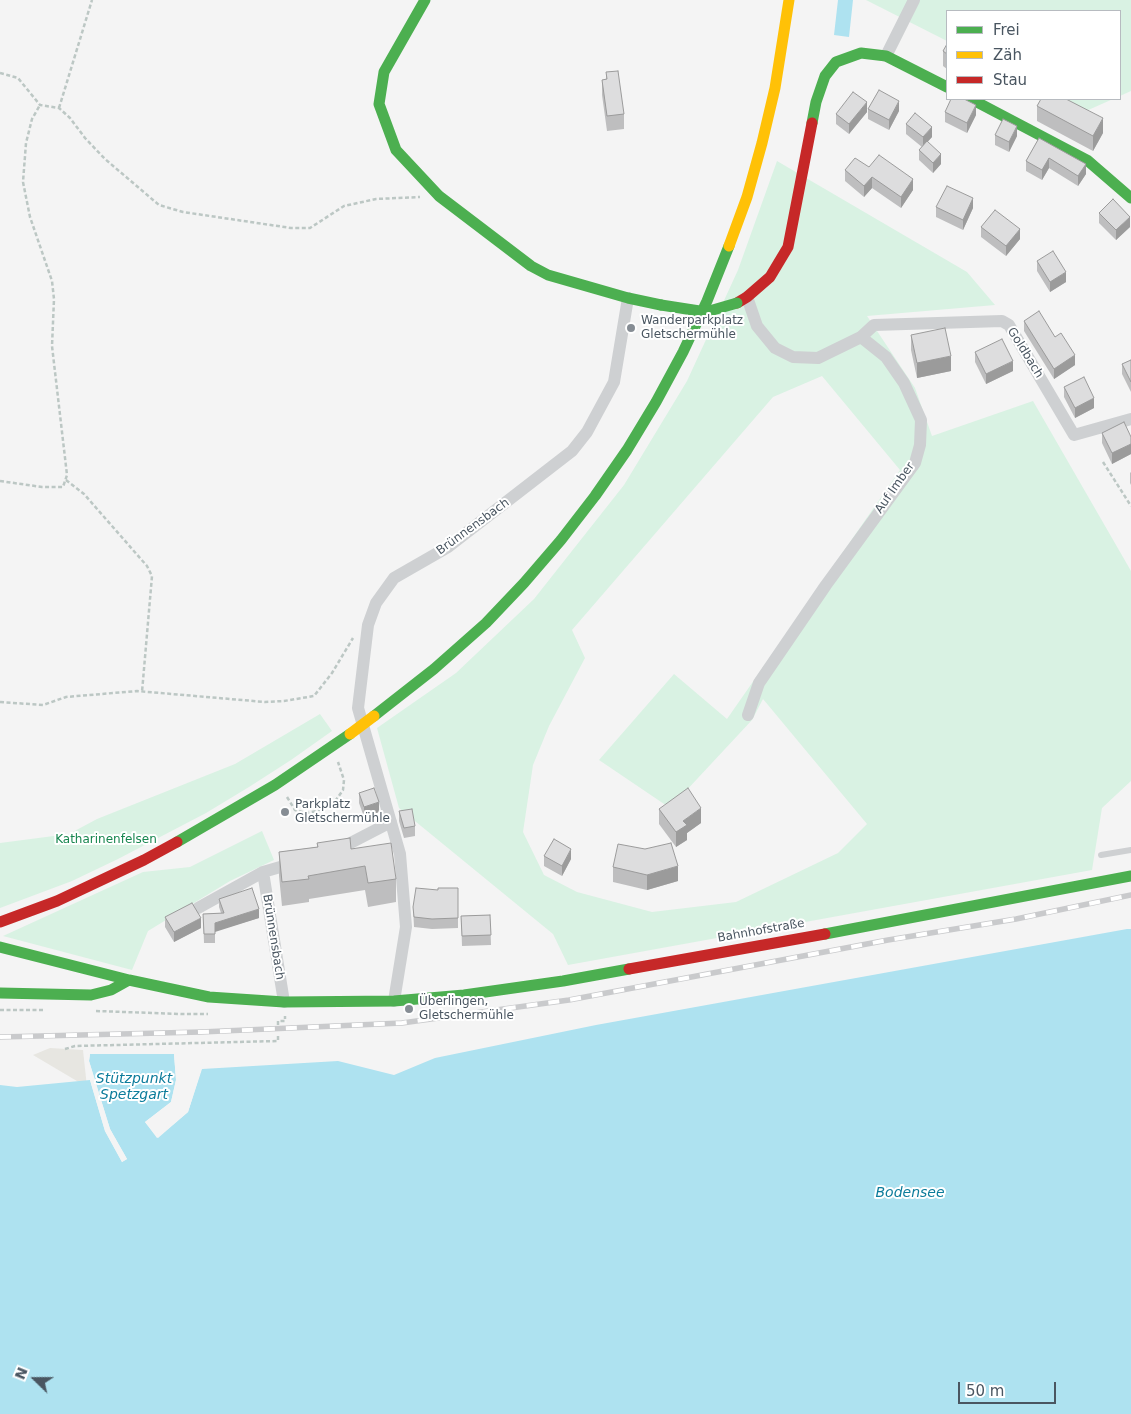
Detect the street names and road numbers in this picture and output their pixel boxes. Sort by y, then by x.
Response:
street label: Goldbach [1004,325,1046,381]
street label: Auf Imber [872,460,918,516]
street label: Brünnensbach [434,496,512,558]
street label: Brünnensbach [259,893,287,981]
street label: Bahnhofstraße [716,916,806,946]

